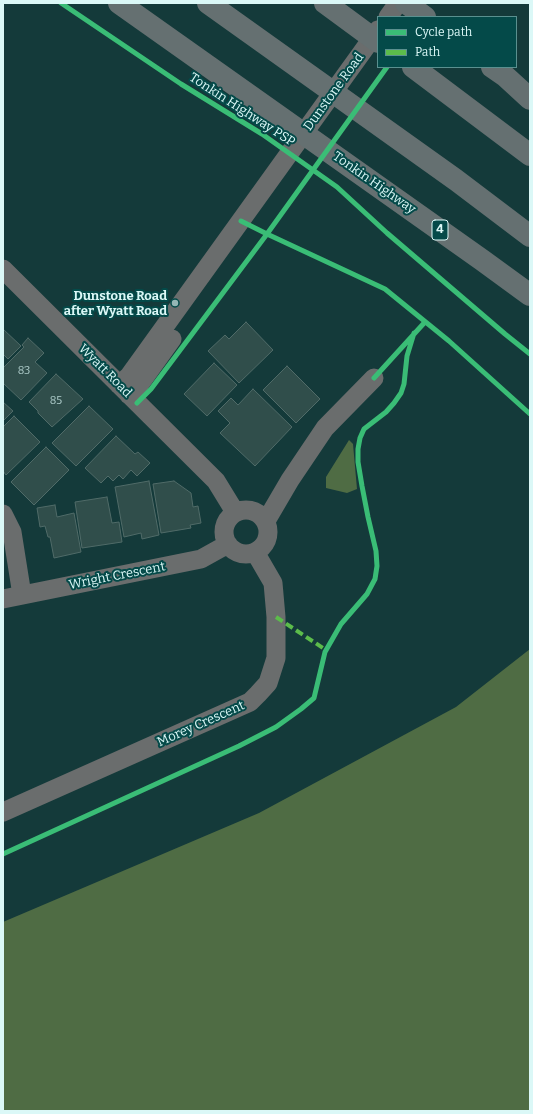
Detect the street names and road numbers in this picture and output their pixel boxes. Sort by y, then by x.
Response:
street label: Dunstone Road [301,50,367,134]
street label: Tonkin Highway PSP [186,70,298,150]
street label: Tonkin Highway [330,149,418,217]
road number: 4 [432,220,448,240]
street label: Wyatt Road [75,341,135,401]
street label: Wright Crescent [67,559,167,593]
street label: Morey Crescent [155,698,247,750]

